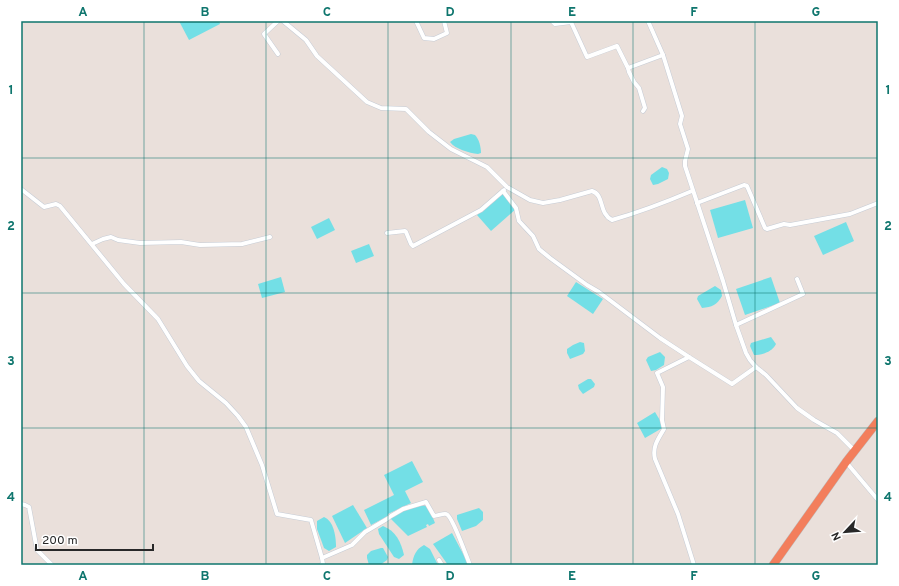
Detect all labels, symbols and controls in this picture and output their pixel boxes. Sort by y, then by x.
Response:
text: A [78,5,88,21]
text: B [201,5,210,21]
text: C [323,5,331,21]
text: D [445,5,455,21]
text: E [568,5,576,21]
text: F [690,5,698,21]
text: G [812,5,821,21]
text: 1 [8,83,14,99]
text: 1 [885,83,891,99]
text: 2 [7,219,15,235]
text: 2 [884,219,892,235]
text: 3 [7,354,15,370]
text: 3 [884,354,892,370]
text: 4 [7,490,15,506]
text: 4 [884,490,892,506]
north arrow [825,512,865,552]
scale bar [36,526,153,552]
text: N [829,529,845,543]
text: 200 m [42,533,78,549]
text: A [78,569,88,585]
text: B [201,569,210,585]
text: C [323,569,331,585]
text: D [445,569,455,585]
text: E [568,569,576,585]
text: F [690,569,698,585]
text: G [812,569,821,585]

